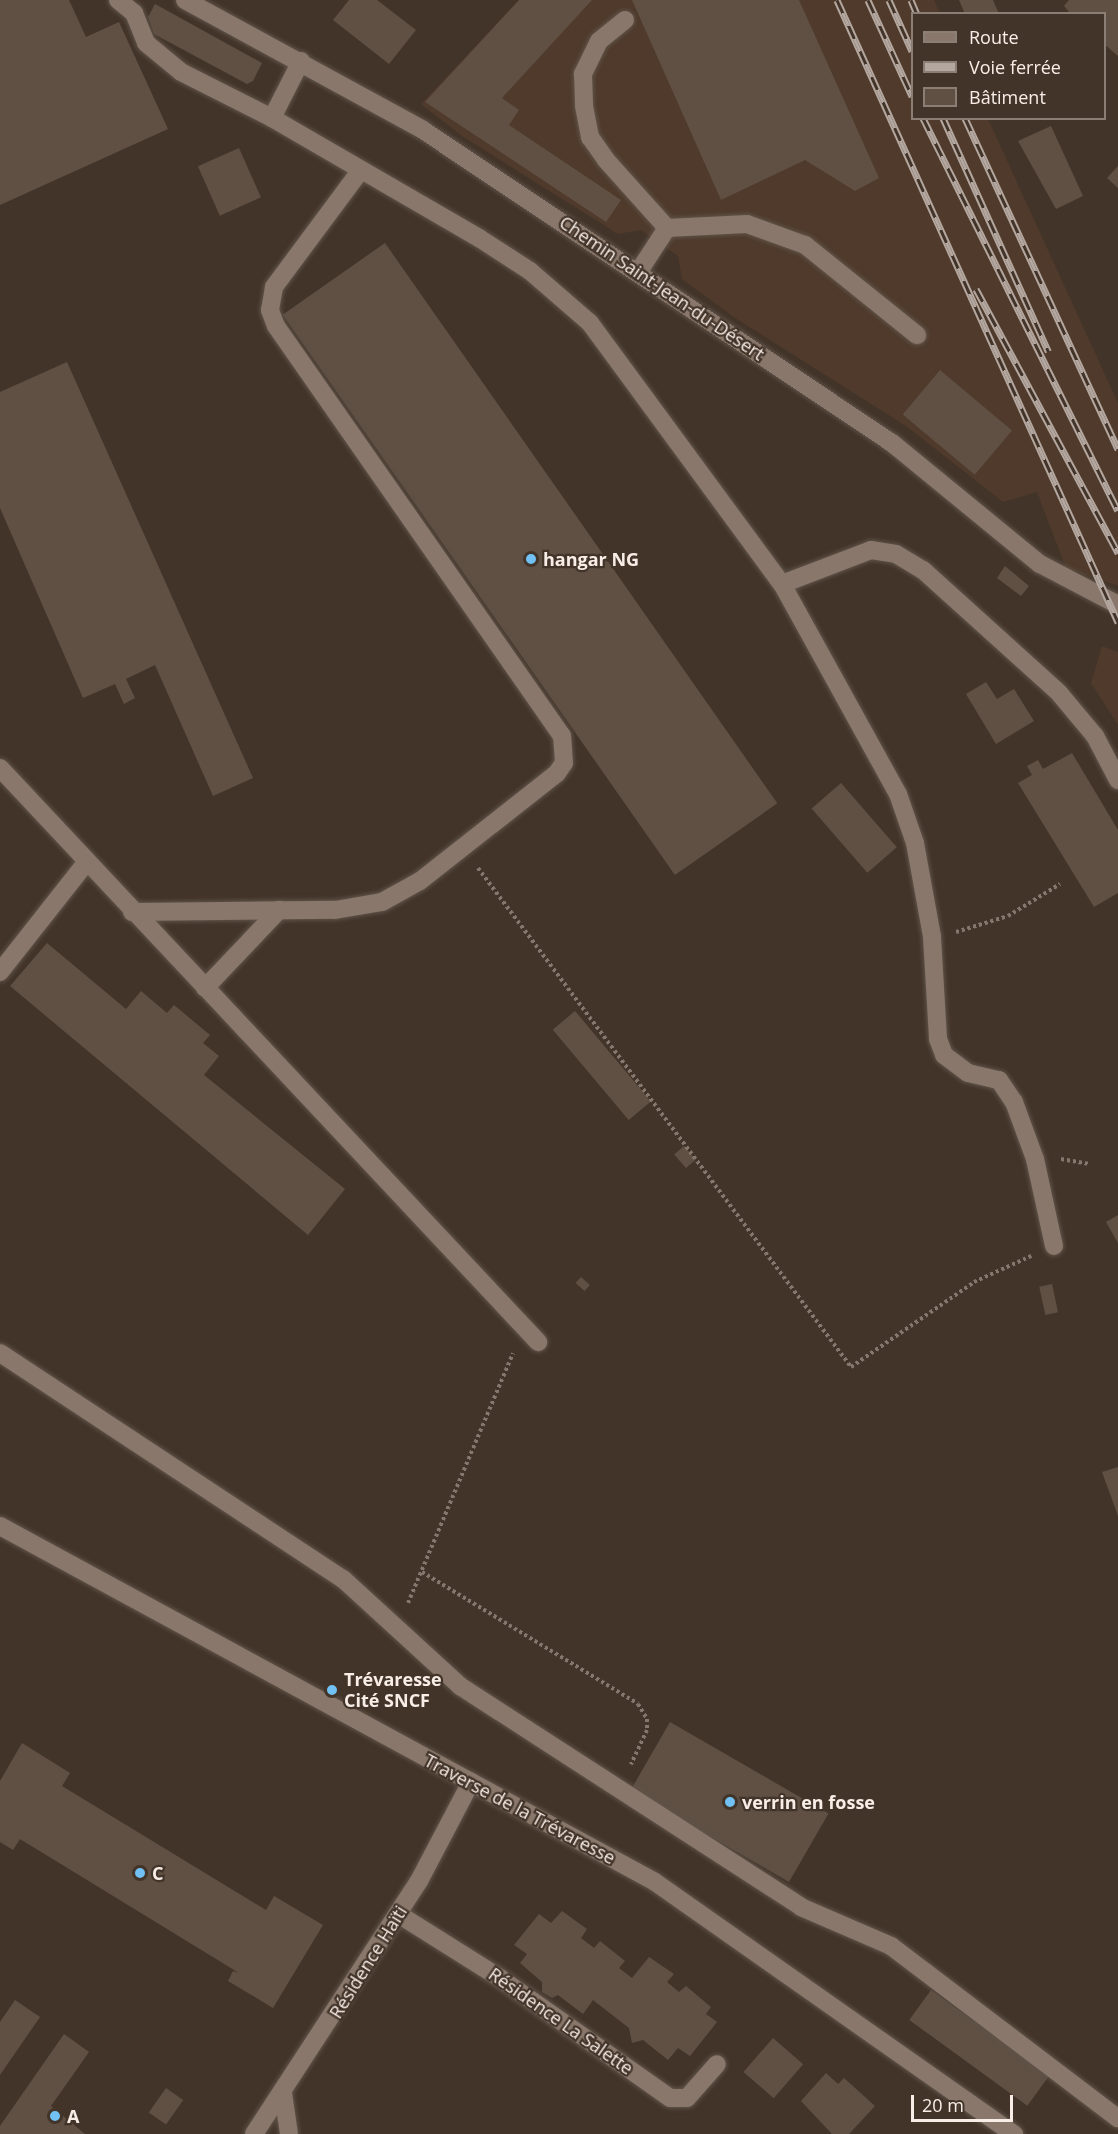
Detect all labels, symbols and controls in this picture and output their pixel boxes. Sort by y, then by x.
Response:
legend [911,12,1106,120]
text: Route [969,25,1019,49]
text: Voie ferrée [969,55,1061,79]
text: Bâtiment [969,85,1046,109]
street label: Chemin Saint-Jean-du-Désert [556,211,768,365]
place label: hangar NG [543,548,639,570]
marker: hangar NG [524,552,538,566]
place label: Trévaresse Cité SNCF [344,1669,442,1712]
marker: Trévaresse Cité SNCF [325,1683,339,1697]
street label: Traverse de la Trévaresse [421,1749,619,1869]
place label: verrin en fosse [742,1791,875,1813]
marker: verrin en fosse [723,1795,737,1809]
place label: C [152,1862,163,1884]
marker: C [133,1866,147,1880]
street label: Résidence Haïti [325,1902,411,2022]
street label: Résidence La Salette [485,1963,637,2079]
scale bar [914,2083,1016,2121]
text: 20 m [922,2093,964,2117]
place label: A [67,2105,79,2127]
marker: A [48,2109,62,2123]

